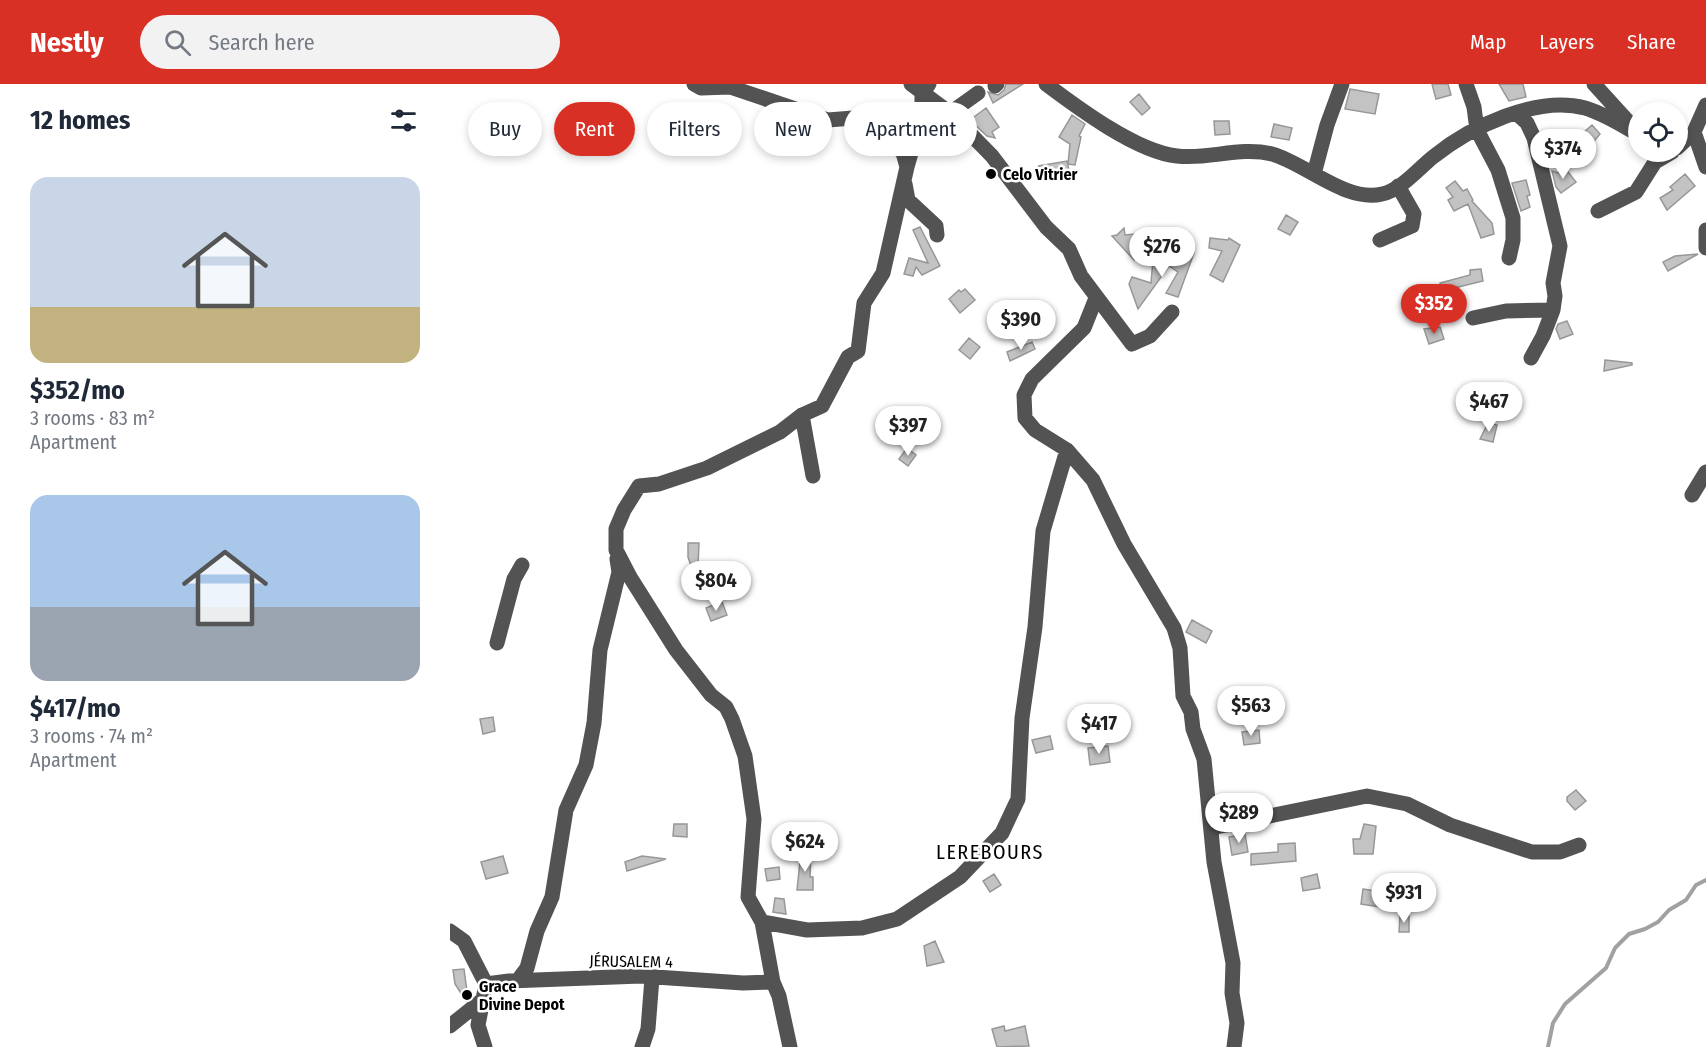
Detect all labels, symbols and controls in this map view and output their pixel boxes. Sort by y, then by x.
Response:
search box [140,15,560,69]
text: Nestly [30,26,104,59]
icon: search [161,26,194,59]
text: Search here [209,29,315,56]
text: Map [1470,29,1506,55]
text: Layers [1539,29,1594,55]
text: Share [1627,29,1676,55]
chip: Buy [468,102,542,156]
chip: Rent [554,102,635,156]
chip: Filters [647,102,742,156]
chip: New [754,102,832,156]
chip: Apartment [844,102,977,156]
map controls [1628,102,1688,162]
button: locate [1628,102,1688,162]
icon: filters [387,104,420,137]
text: 12 homes [30,105,130,136]
pin: $374 [1527,129,1599,180]
text: $374 [1544,136,1582,160]
place label: Celo Vitrier [1003,165,1078,184]
marker: Celo Vitrier [984,167,998,181]
icon: home [171,216,279,324]
pin: $276 [1126,227,1198,278]
text: $276 [1143,234,1181,258]
pin: $352 [1398,284,1470,335]
text: $352 [1415,291,1453,315]
pin: $390 [985,300,1057,351]
text: $390 [1001,307,1041,331]
text: $352/mo [30,375,125,406]
pin: $467 [1453,382,1525,433]
text: $467 [1470,389,1508,413]
text: 3 rooms · 83 m² [30,406,155,430]
pin: $397 [872,406,944,457]
text: $397 [889,413,927,437]
text: Apartment [30,430,117,454]
icon: home [171,534,279,642]
pin: $804 [680,561,752,612]
text: $804 [695,568,737,592]
pin: $563 [1215,686,1287,737]
text: $417/mo [30,693,121,724]
text: $563 [1231,693,1271,717]
pin: $417 [1063,704,1135,755]
text: $417 [1081,711,1117,735]
text: 3 rooms · 74 m² [30,724,153,748]
text: Apartment [30,748,117,772]
pin: $289 [1203,793,1275,844]
text: $289 [1219,800,1259,824]
pin: $624 [769,822,841,873]
text: $624 [785,829,825,853]
district label: LEREBOURS [936,840,1044,864]
pin: $931 [1368,873,1440,924]
text: $931 [1385,880,1423,904]
street label: JÉRUSALEM 4 [589,951,673,972]
place label: Grace Divine Depot [479,977,565,1014]
marker: Grace Divine Depot [460,988,474,1002]

